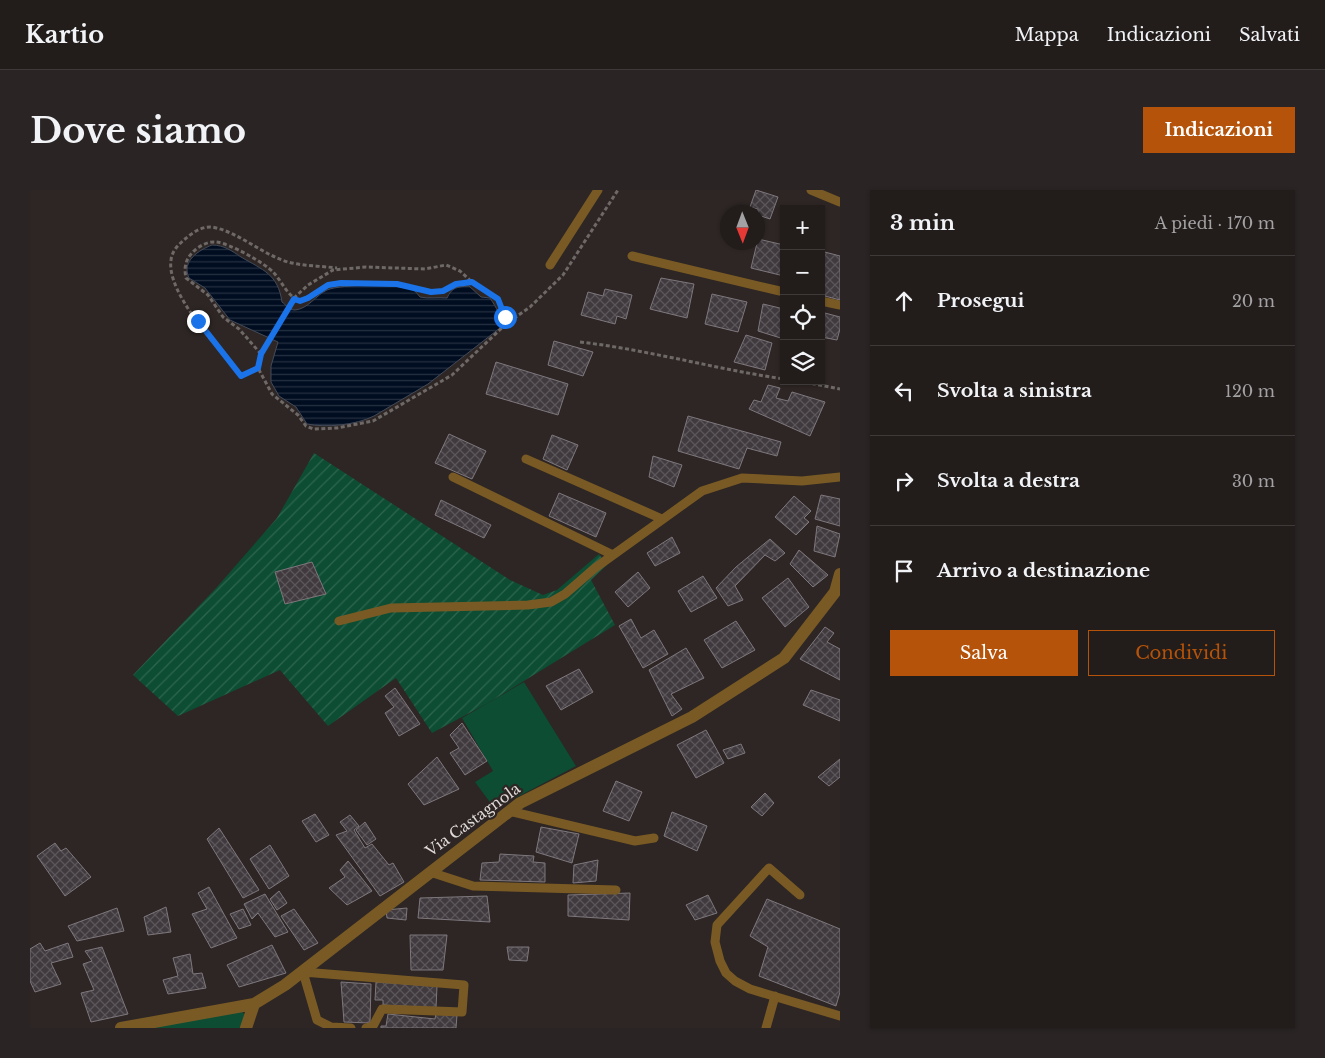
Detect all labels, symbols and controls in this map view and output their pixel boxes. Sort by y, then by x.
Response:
text: Kartio [25,20,104,49]
text: Mappa [1015,24,1079,46]
text: Indicazioni [1107,24,1211,46]
text: Salvati [1239,24,1300,46]
button: Indicazioni [1143,107,1295,153]
text: Dove siamo [30,109,246,152]
north arrow [720,205,765,250]
map controls [780,205,825,385]
button: + [780,205,825,250]
text: 3 min [890,210,955,236]
text: A piedi · 170 m [1155,213,1275,233]
button: − [780,250,825,295]
icon: ahead [890,287,918,315]
text: Prosegui [937,289,1024,312]
text: 20 m [1232,291,1275,311]
button: locate [780,295,825,340]
route start [494,306,517,329]
route end [187,310,210,333]
button: layers [780,340,825,385]
icon: left [890,377,918,405]
text: Svolta a sinistra [937,379,1092,402]
text: 120 m [1225,381,1275,401]
icon: right [890,467,918,495]
text: Svolta a destra [937,469,1080,492]
text: 30 m [1232,471,1275,491]
icon: arrive [890,557,918,585]
text: Arrivo a destinazione [937,559,1150,582]
button: Salva [890,630,1078,676]
button: Condividi [1088,630,1275,676]
street label: Via Castagnola [421,778,524,861]

